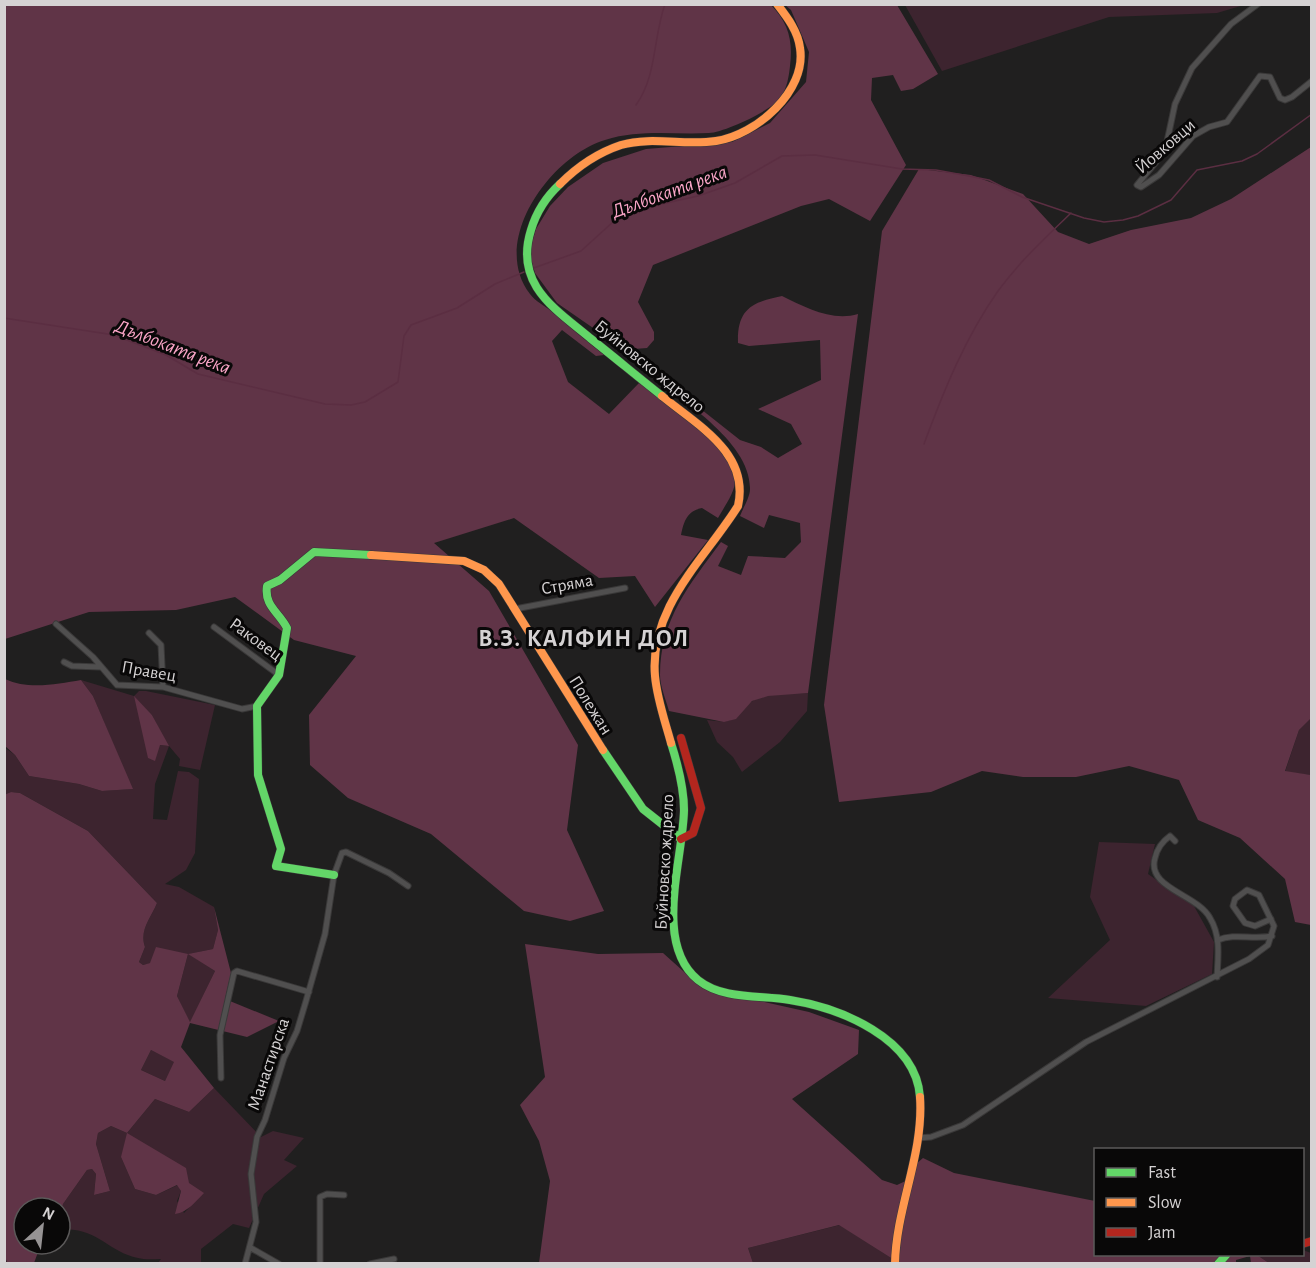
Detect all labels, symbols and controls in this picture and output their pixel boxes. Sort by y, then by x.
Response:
street label: Йовковци [1131,115,1199,177]
water label: Дълбоката река [608,162,730,222]
water label: Дълбоката река [111,315,233,378]
street label: Буйновско ждрело [591,317,708,417]
street label: Стряма [540,572,595,598]
street label: Раковец [226,615,285,665]
district label: В.З. КАЛФИН ДОЛ [478,627,690,651]
street label: Правец [120,658,178,686]
street label: Полежан [565,673,615,738]
street label: Буйновско ждрело [652,794,678,930]
street label: Манастирска [245,1016,293,1113]
legend [1094,1148,1304,1256]
text: Fast [1148,1164,1176,1182]
text: Slow [1148,1194,1181,1212]
north arrow [12,1196,72,1256]
text: N [40,1204,57,1223]
text: Jam [1148,1224,1176,1242]

